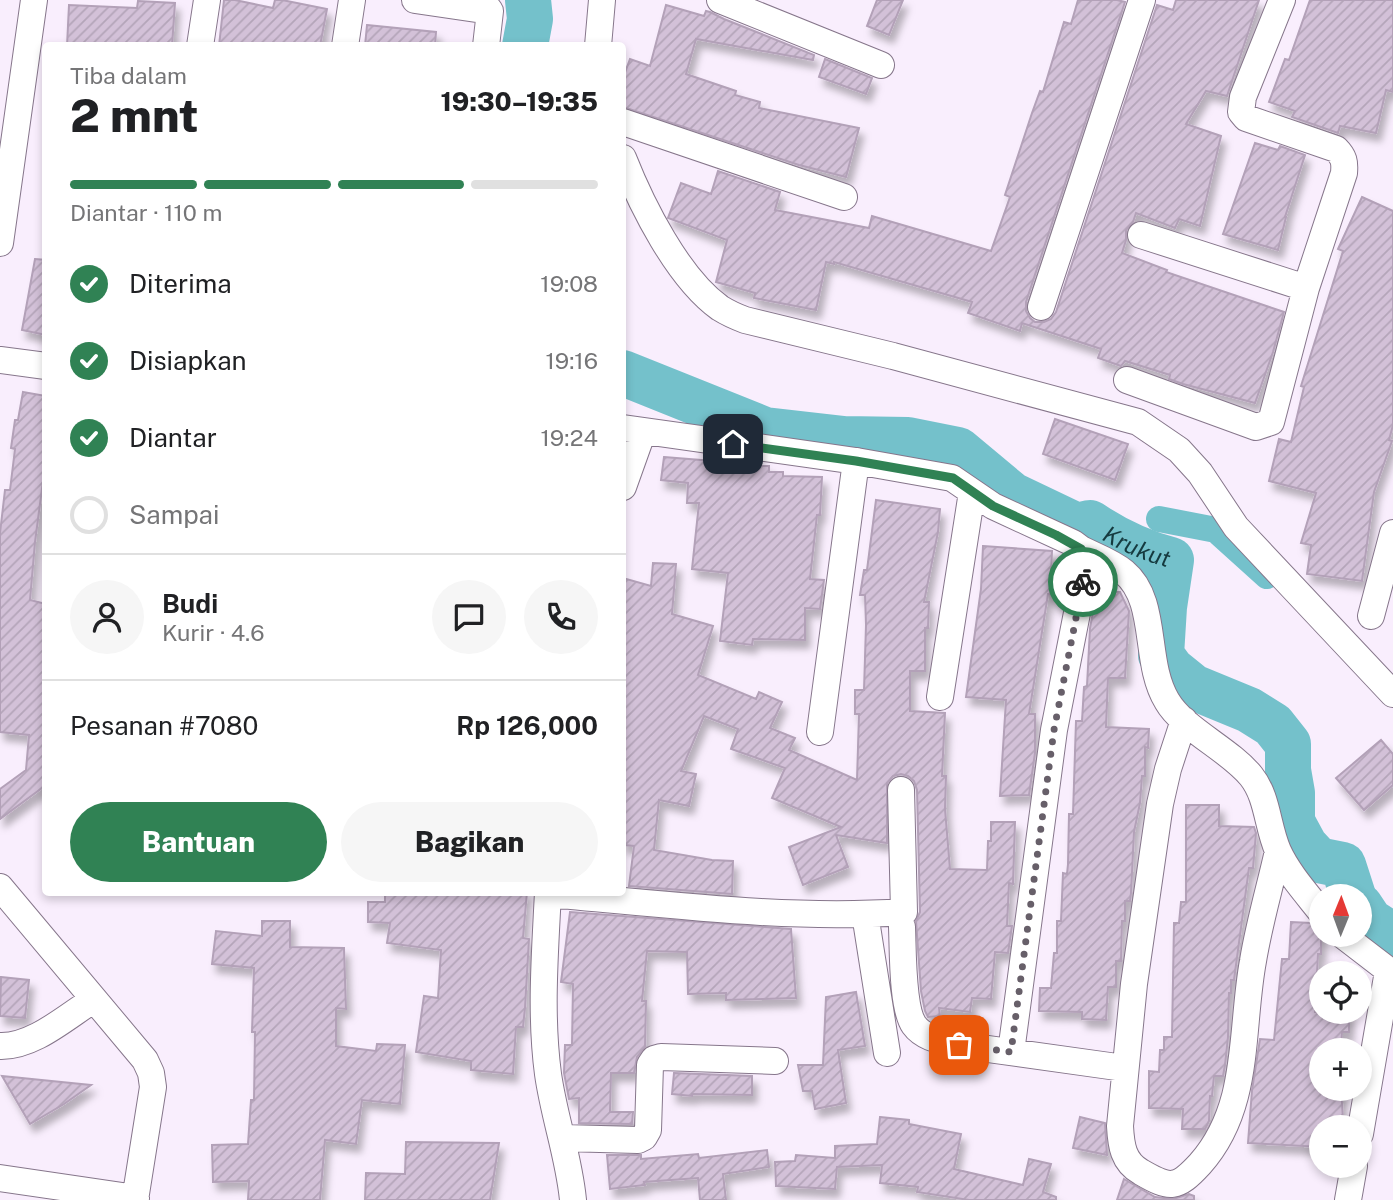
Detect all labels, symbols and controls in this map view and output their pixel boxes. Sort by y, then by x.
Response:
text: Tiba dalam [70,62,187,89]
text: 19:30–19:35 [440,86,598,117]
text: 2 mnt [70,88,198,142]
text: Diantar · 110 m [70,199,222,226]
icon: check [70,265,108,303]
text: Diterima [129,268,232,299]
text: 19:08 [540,270,598,297]
icon: check [70,342,108,380]
text: Disiapkan [129,345,247,376]
text: 19:16 [545,347,598,374]
pin [703,414,763,474]
icon: check [70,419,108,457]
text: Diantar [129,422,217,453]
text: 19:24 [540,424,598,451]
icon: home [714,425,752,463]
text: Sampai [129,499,219,530]
water label: Krukut [1099,520,1174,572]
courier [1048,547,1118,617]
icon: bike [1064,563,1102,601]
button: person [70,580,144,654]
button: chat [432,580,506,654]
button: phone [524,580,598,654]
text: Budi [162,588,218,619]
text: Kurir · 4.6 [162,619,265,646]
text: Pesanan #7080 [70,710,258,741]
text: Rp 126,000 [456,710,598,741]
button: Bantuan [70,802,327,882]
button: Bagikan [341,802,598,882]
north arrow [1309,884,1372,947]
map controls [1309,884,1372,1178]
button: locate [1309,961,1372,1024]
pin [929,1015,989,1075]
icon: bag [940,1026,978,1064]
button: + [1309,1038,1372,1101]
button: − [1309,1115,1372,1178]

